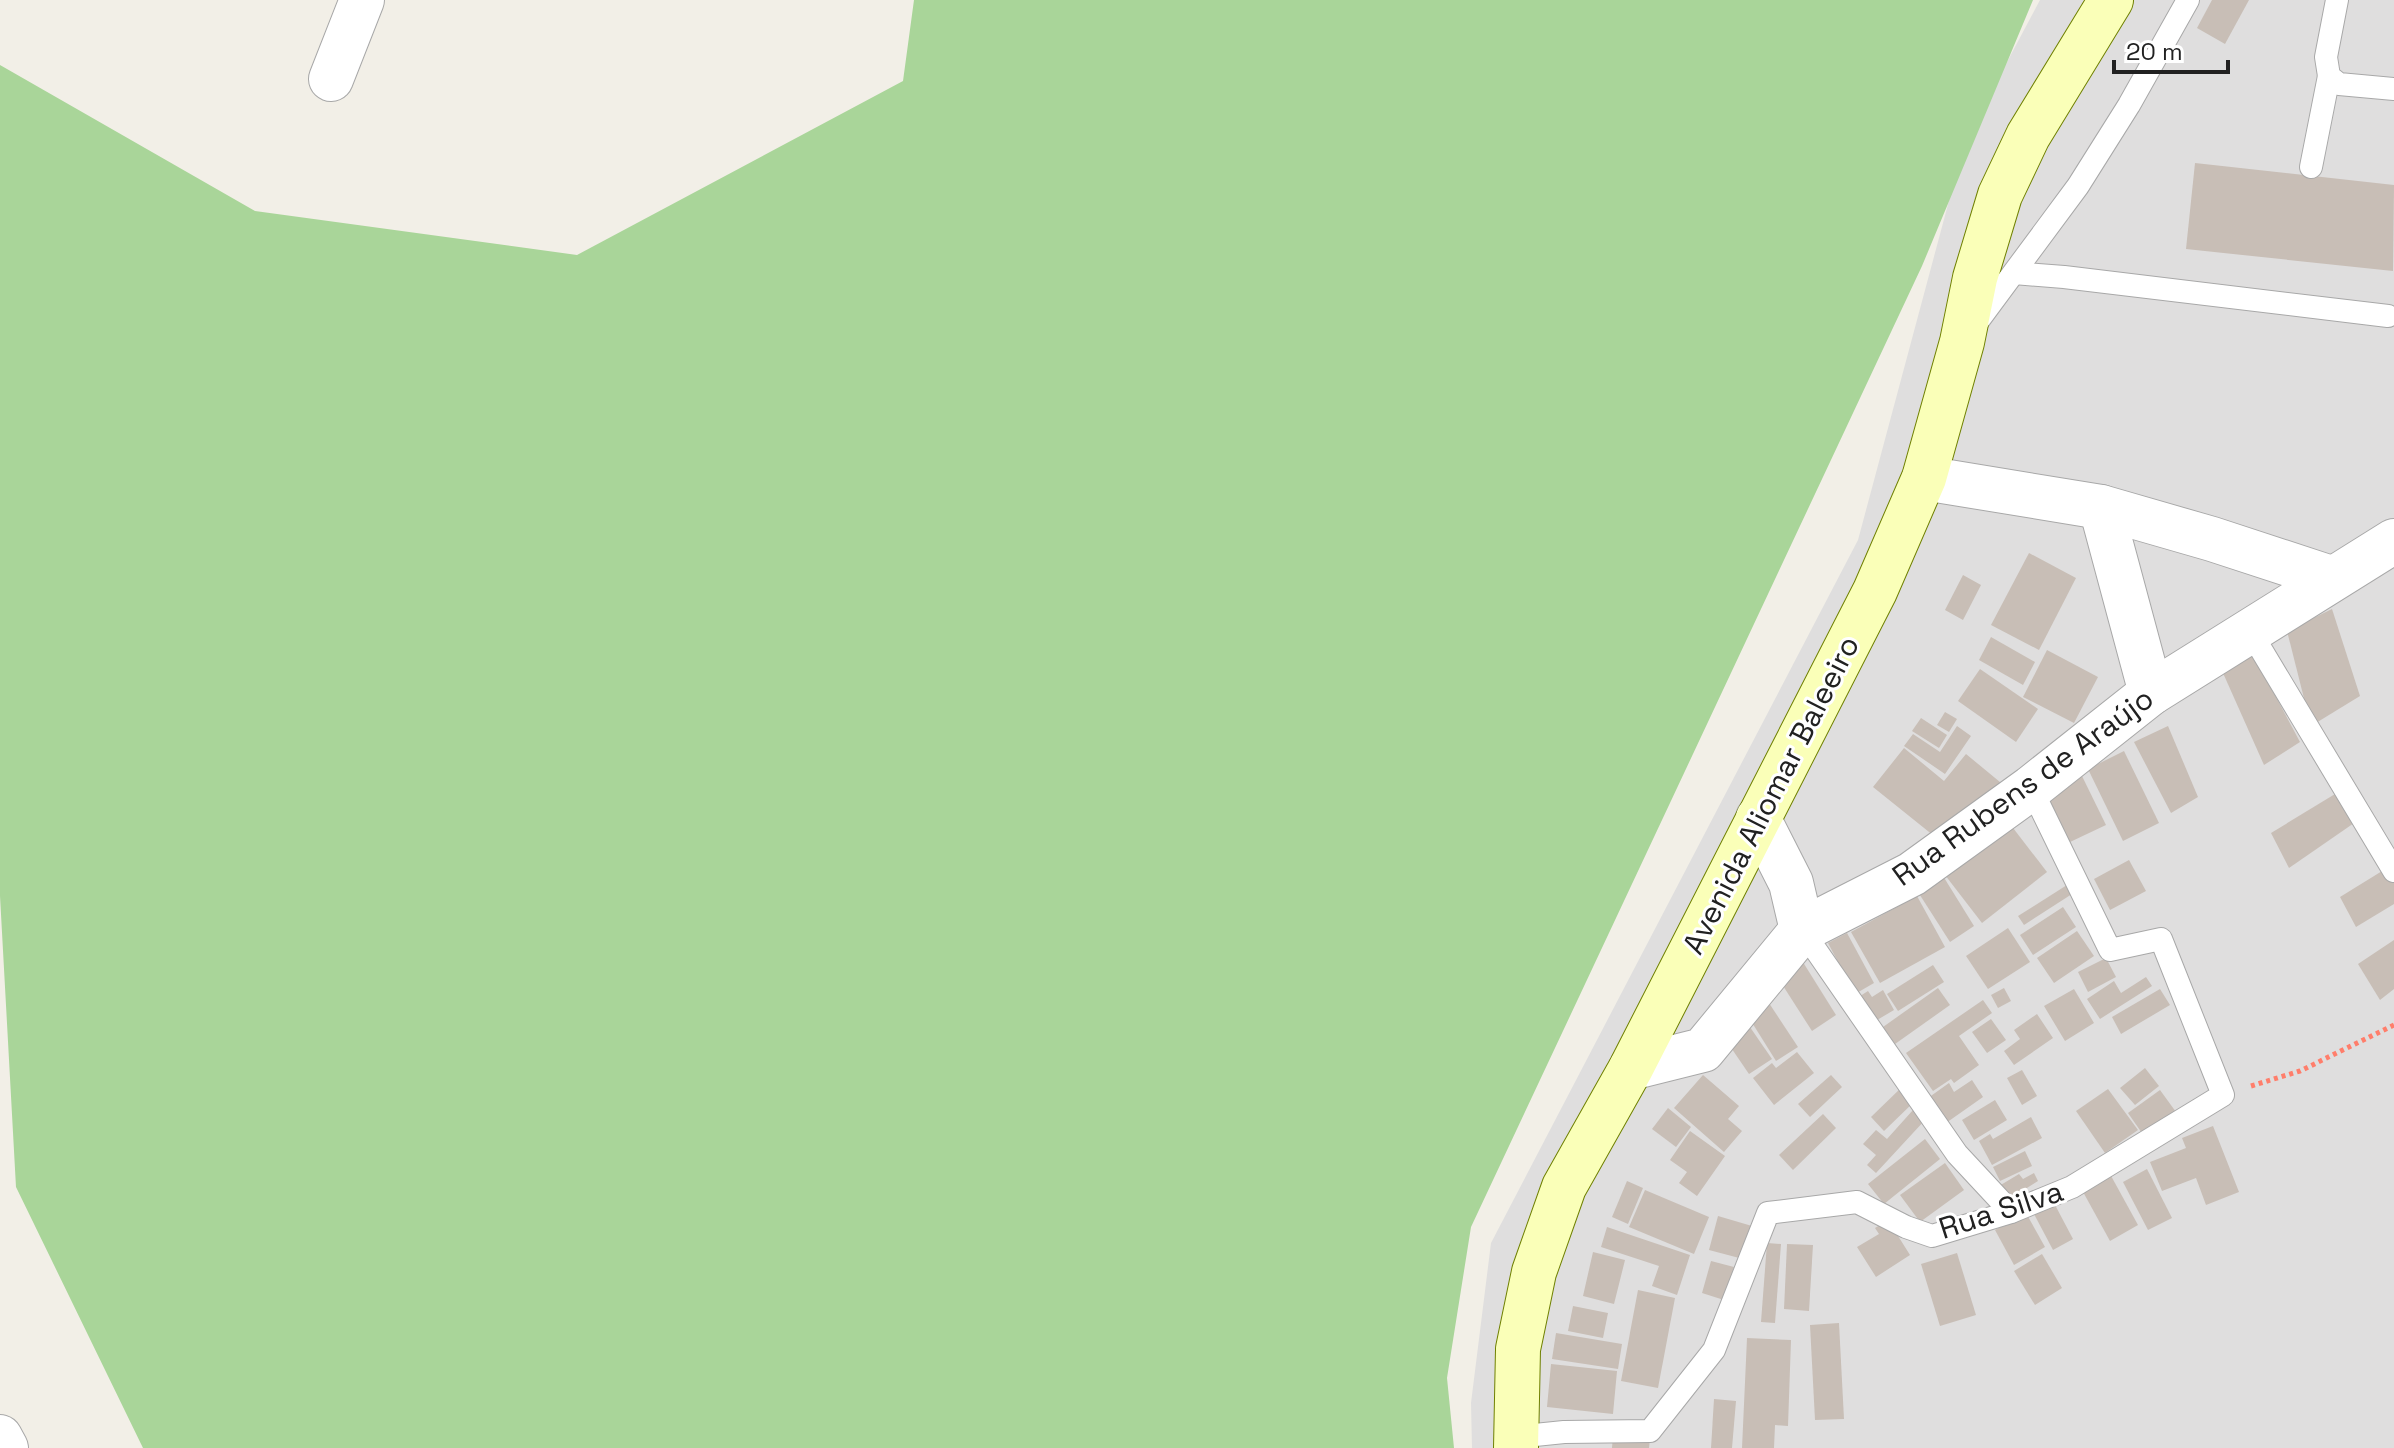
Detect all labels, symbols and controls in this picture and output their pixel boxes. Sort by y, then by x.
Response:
scale bar [2114,24,2228,74]
text: 20 m [2126,36,2183,67]
street label: Avenida Aliomar Baleeiro [1673,629,1868,960]
street label: Rua Rubens de Araújo [1884,679,2161,895]
street label: Rua Silva [1934,1171,2068,1248]

